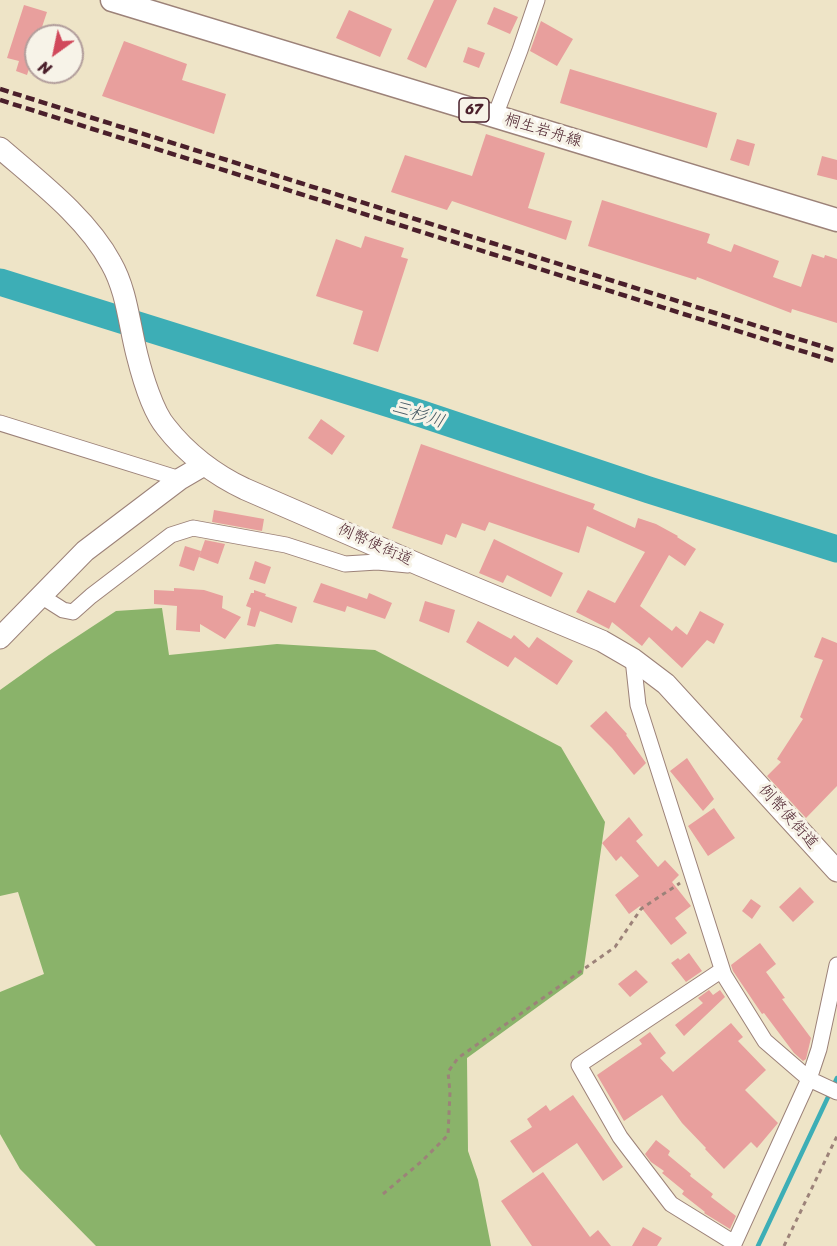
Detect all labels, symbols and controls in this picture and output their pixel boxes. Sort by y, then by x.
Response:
north arrow [24,24,84,84]
text: N [32,53,58,83]
road number: 67 [459,98,489,122]
street label: 桐生岩舟線 [502,110,584,152]
water label: 三杉川 [389,396,447,434]
street label: 例幣使街道 [335,520,415,570]
street label: 例幣使街道 [754,781,822,853]

